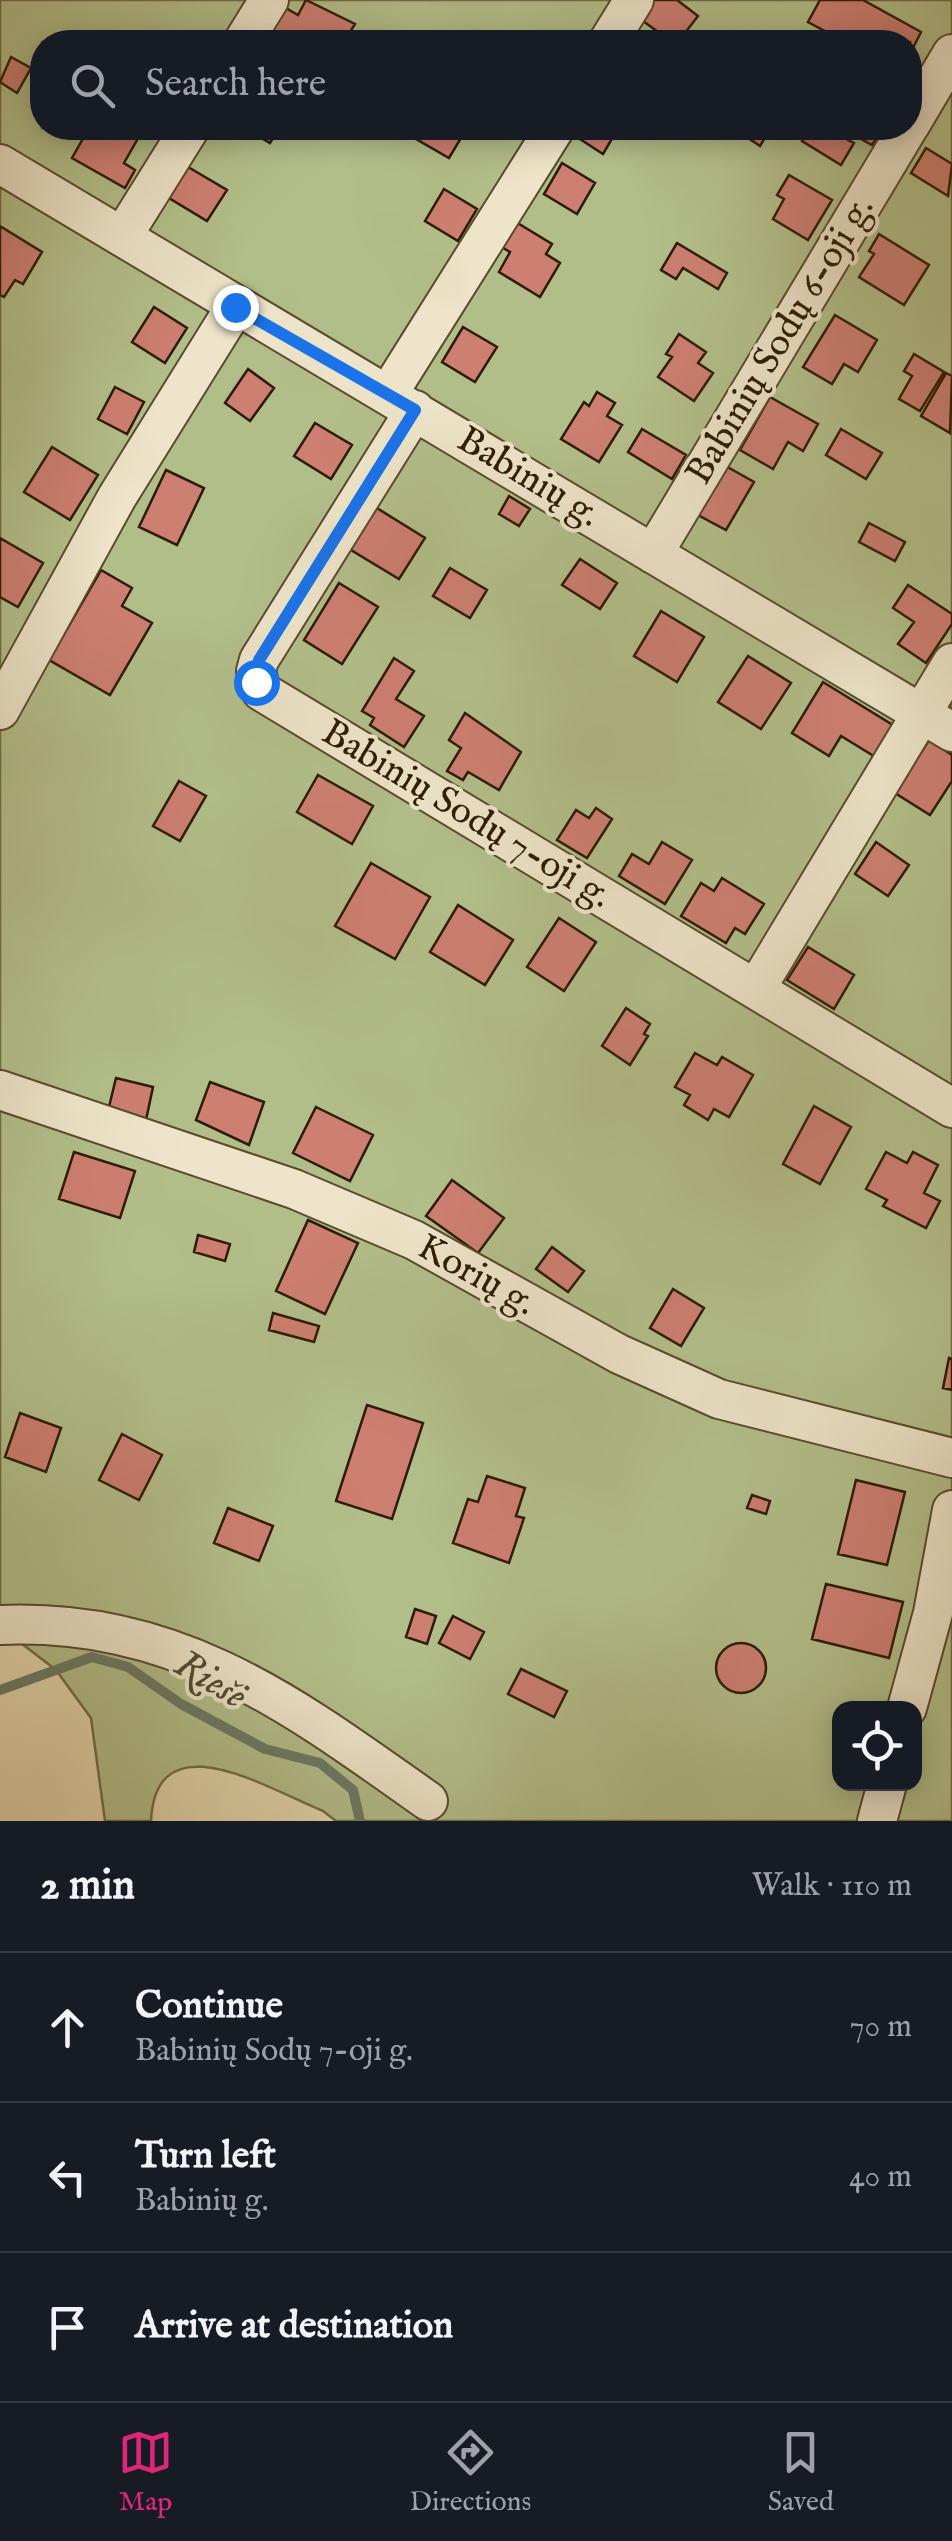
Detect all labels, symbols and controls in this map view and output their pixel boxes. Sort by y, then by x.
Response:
search box [30,30,922,140]
icon: search [65,58,120,113]
text: Search here [145,61,326,109]
street label: Babinių Sodų 6-oji g. [676,188,886,494]
route end [213,285,259,331]
street label: Babinių g. [448,417,608,539]
route start [234,660,280,706]
street label: Babinių Sodų 7-oji g. [312,709,620,921]
street label: Korių g. [408,1224,544,1328]
water label: Riešė [164,1640,256,1723]
map controls [832,1701,922,1791]
button: locate [832,1701,922,1791]
text: 2 min [40,1860,135,1913]
text: Walk · 110 m [752,1866,912,1907]
text: Continue [135,1983,283,2031]
icon: ahead [40,2000,95,2055]
text: 70 m [850,2007,912,2048]
text: Babinių Sodų 7-oji g. [135,2031,413,2072]
text: Turn left [135,2133,276,2181]
icon: left [40,2150,95,2205]
text: 40 m [849,2157,912,2198]
text: Babinių g. [135,2181,269,2222]
icon: arrive [40,2300,95,2355]
text: Arrive at destination [135,2303,453,2351]
tab: Map [118,2425,173,2520]
tab: Directions [409,2425,531,2520]
tab: Saved [768,2425,834,2520]

